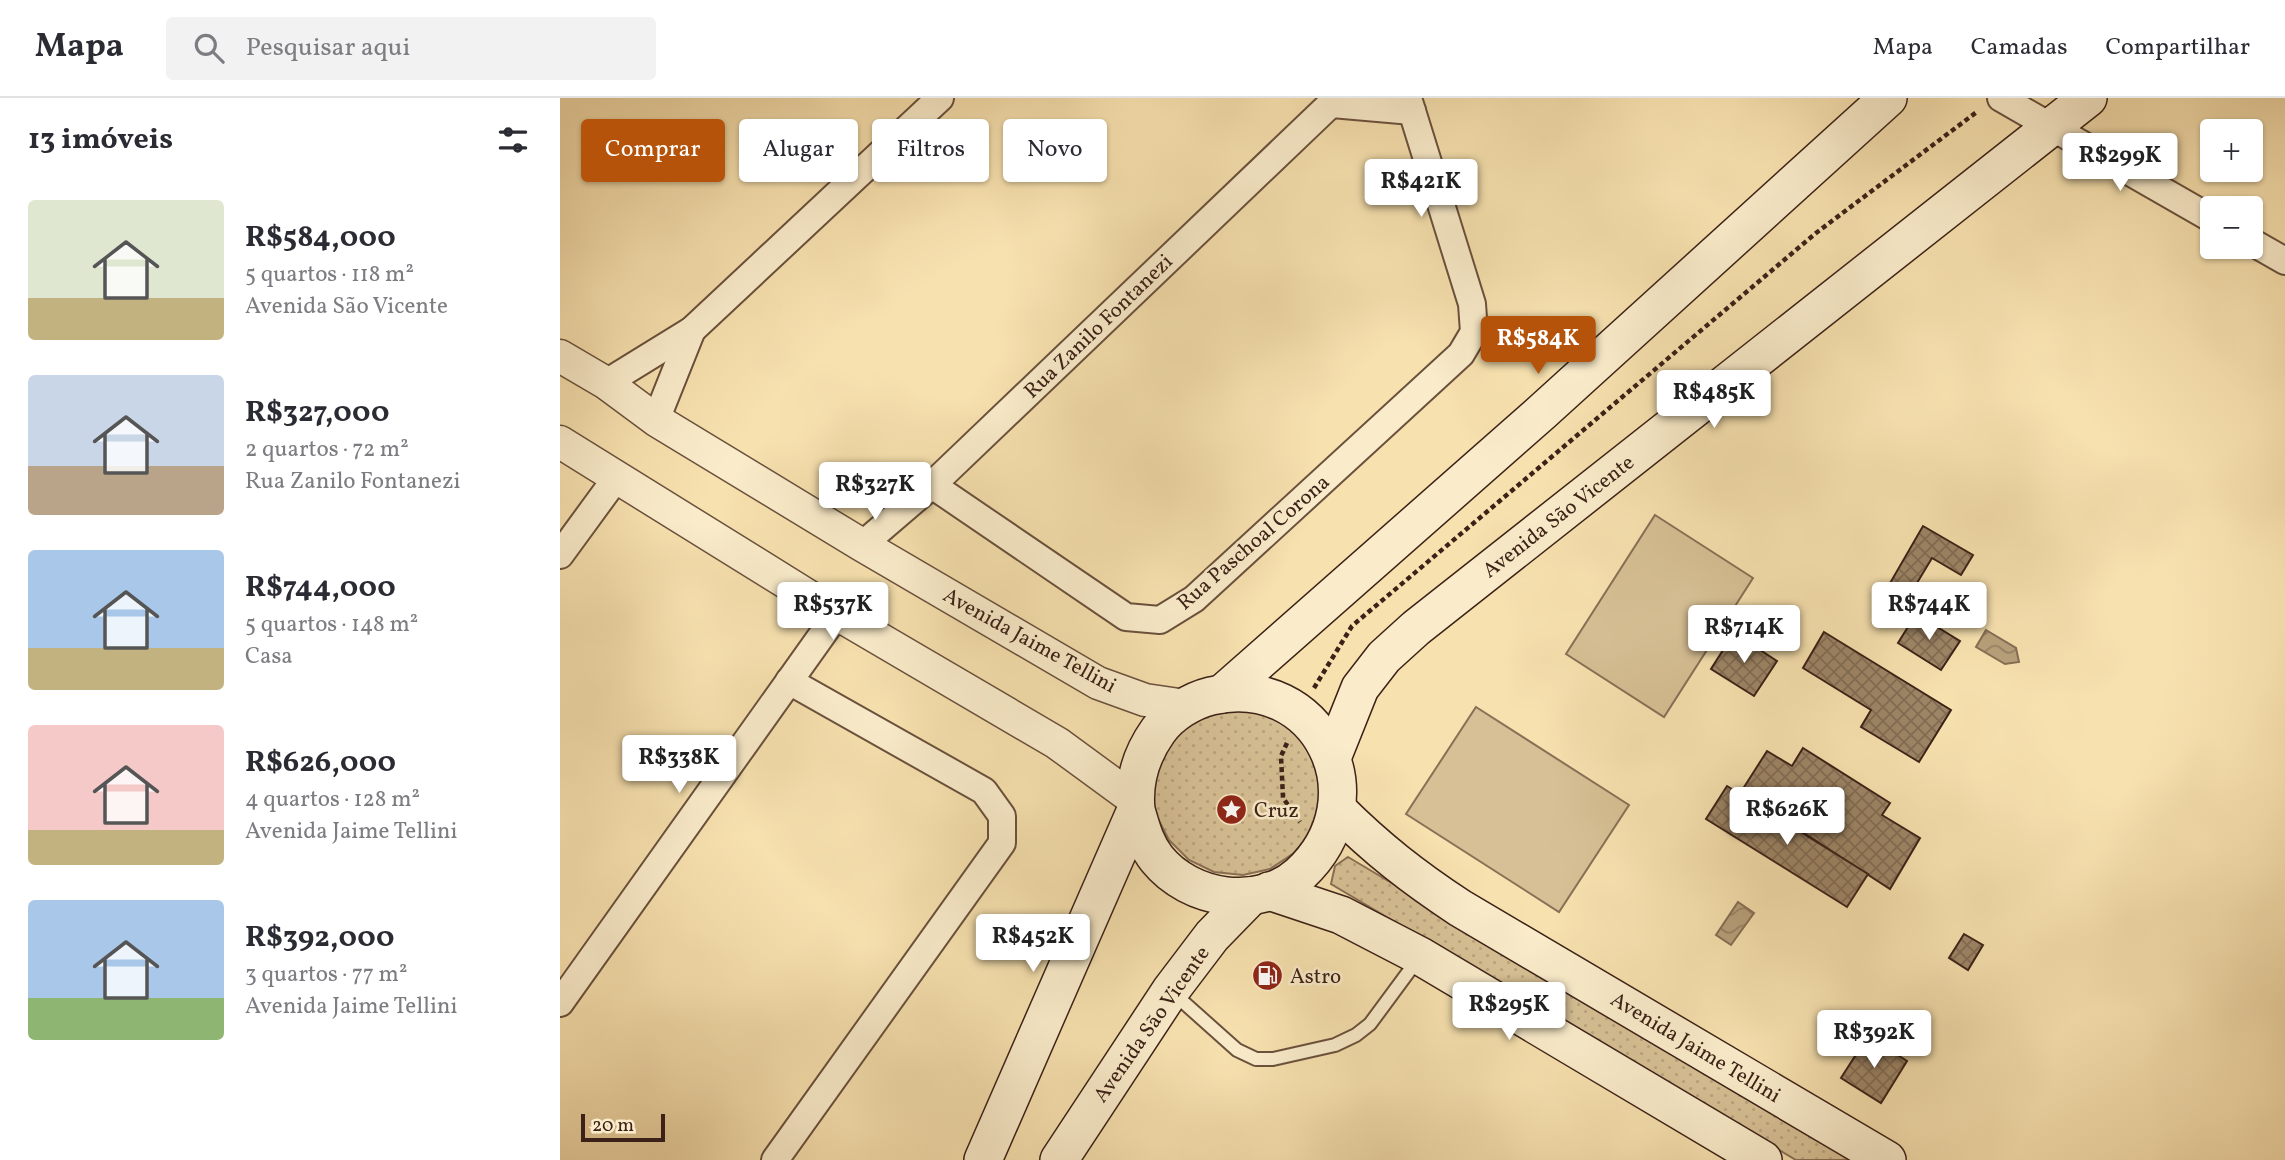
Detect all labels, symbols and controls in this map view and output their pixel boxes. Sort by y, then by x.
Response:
search box [166,17,656,80]
text: Mapa [35,25,124,71]
icon: search [190,29,228,67]
text: Pesquisar aqui [246,30,410,66]
text: Mapa [1873,31,1933,65]
text: Camadas [1971,31,2067,65]
text: Compartilhar [2105,31,2250,65]
text: 13 imóveis [28,119,173,161]
chip: Comprar [581,119,725,182]
chip: Alugar [739,119,858,182]
chip: Filtros [872,119,989,182]
chip: Novo [1003,119,1107,182]
map controls [2200,119,2263,259]
button: + [2200,119,2263,182]
icon: filters [494,121,532,159]
pin: R$299K [2063,134,2177,193]
text: R$299K [2079,140,2161,172]
pin: R$421K [1364,159,1478,219]
text: R$421K [1381,166,1461,198]
button: − [2200,196,2263,259]
text: R$584,000 [245,217,396,259]
icon: home [84,228,168,312]
street label: Rua Zanilo Fontanezi [1018,248,1180,406]
text: 5 quartos · 118 m² [245,259,414,291]
text: Avenida São Vicente [245,291,448,323]
pin: R$584K [1481,316,1595,376]
text: R$584K [1497,323,1579,355]
pin: R$485K [1657,370,1771,430]
text: R$485K [1673,377,1755,409]
text: R$327,000 [245,392,389,434]
icon: home [84,403,168,487]
text: 2 quartos · 72 m² [245,434,409,466]
street label: Avenida São Vicente [1477,449,1641,586]
pin: R$327K [818,462,932,522]
text: Rua Zanilo Fontanezi [245,466,460,498]
text: R$327K [835,469,915,501]
street label: Rua Paschoal Corona [1171,469,1337,618]
text: R$744,000 [245,567,396,609]
icon: home [84,578,168,662]
pin: R$537K [776,582,890,642]
street label: Avenida Jaime Tellini [937,582,1121,701]
pin: R$744K [1872,582,1986,642]
text: R$537K [793,589,873,621]
text: R$744K [1888,589,1970,621]
pin: R$714K [1687,606,1801,665]
text: 5 quartos · 148 m² [245,609,418,641]
text: R$714K [1704,612,1784,644]
text: Casa [245,641,293,673]
pin: R$338K [622,736,736,795]
text: R$626,000 [245,742,396,784]
text: R$338K [638,742,720,774]
icon: home [84,753,168,837]
text: 4 quartos · 128 m² [245,784,420,816]
pin: R$626K [1730,788,1844,847]
place icon: Cruz [1214,793,1248,827]
text: R$626K [1746,794,1828,826]
place label: Cruz [1254,797,1299,826]
text: Avenida Jaime Tellini [245,816,458,848]
pin: R$452K [976,914,1090,974]
text: R$392,000 [245,917,394,959]
text: R$452K [992,921,1074,953]
icon: home [84,928,168,1012]
street label: Avenida São Vicente [1087,941,1217,1109]
text: 3 quartos · 77 m² [245,959,407,991]
fuel station icon: Astro [1250,959,1284,993]
place label: Astro [1290,963,1341,992]
pin: R$295K [1452,982,1566,1042]
street label: Avenida Jaime Tellini [1605,986,1786,1111]
text: R$295K [1468,989,1550,1021]
text: Avenida Jaime Tellini [245,991,458,1023]
pin: R$392K [1817,1010,1931,1070]
text: R$392K [1833,1017,1915,1049]
scale bar [581,1111,665,1143]
text: 20 m [592,1113,634,1139]

